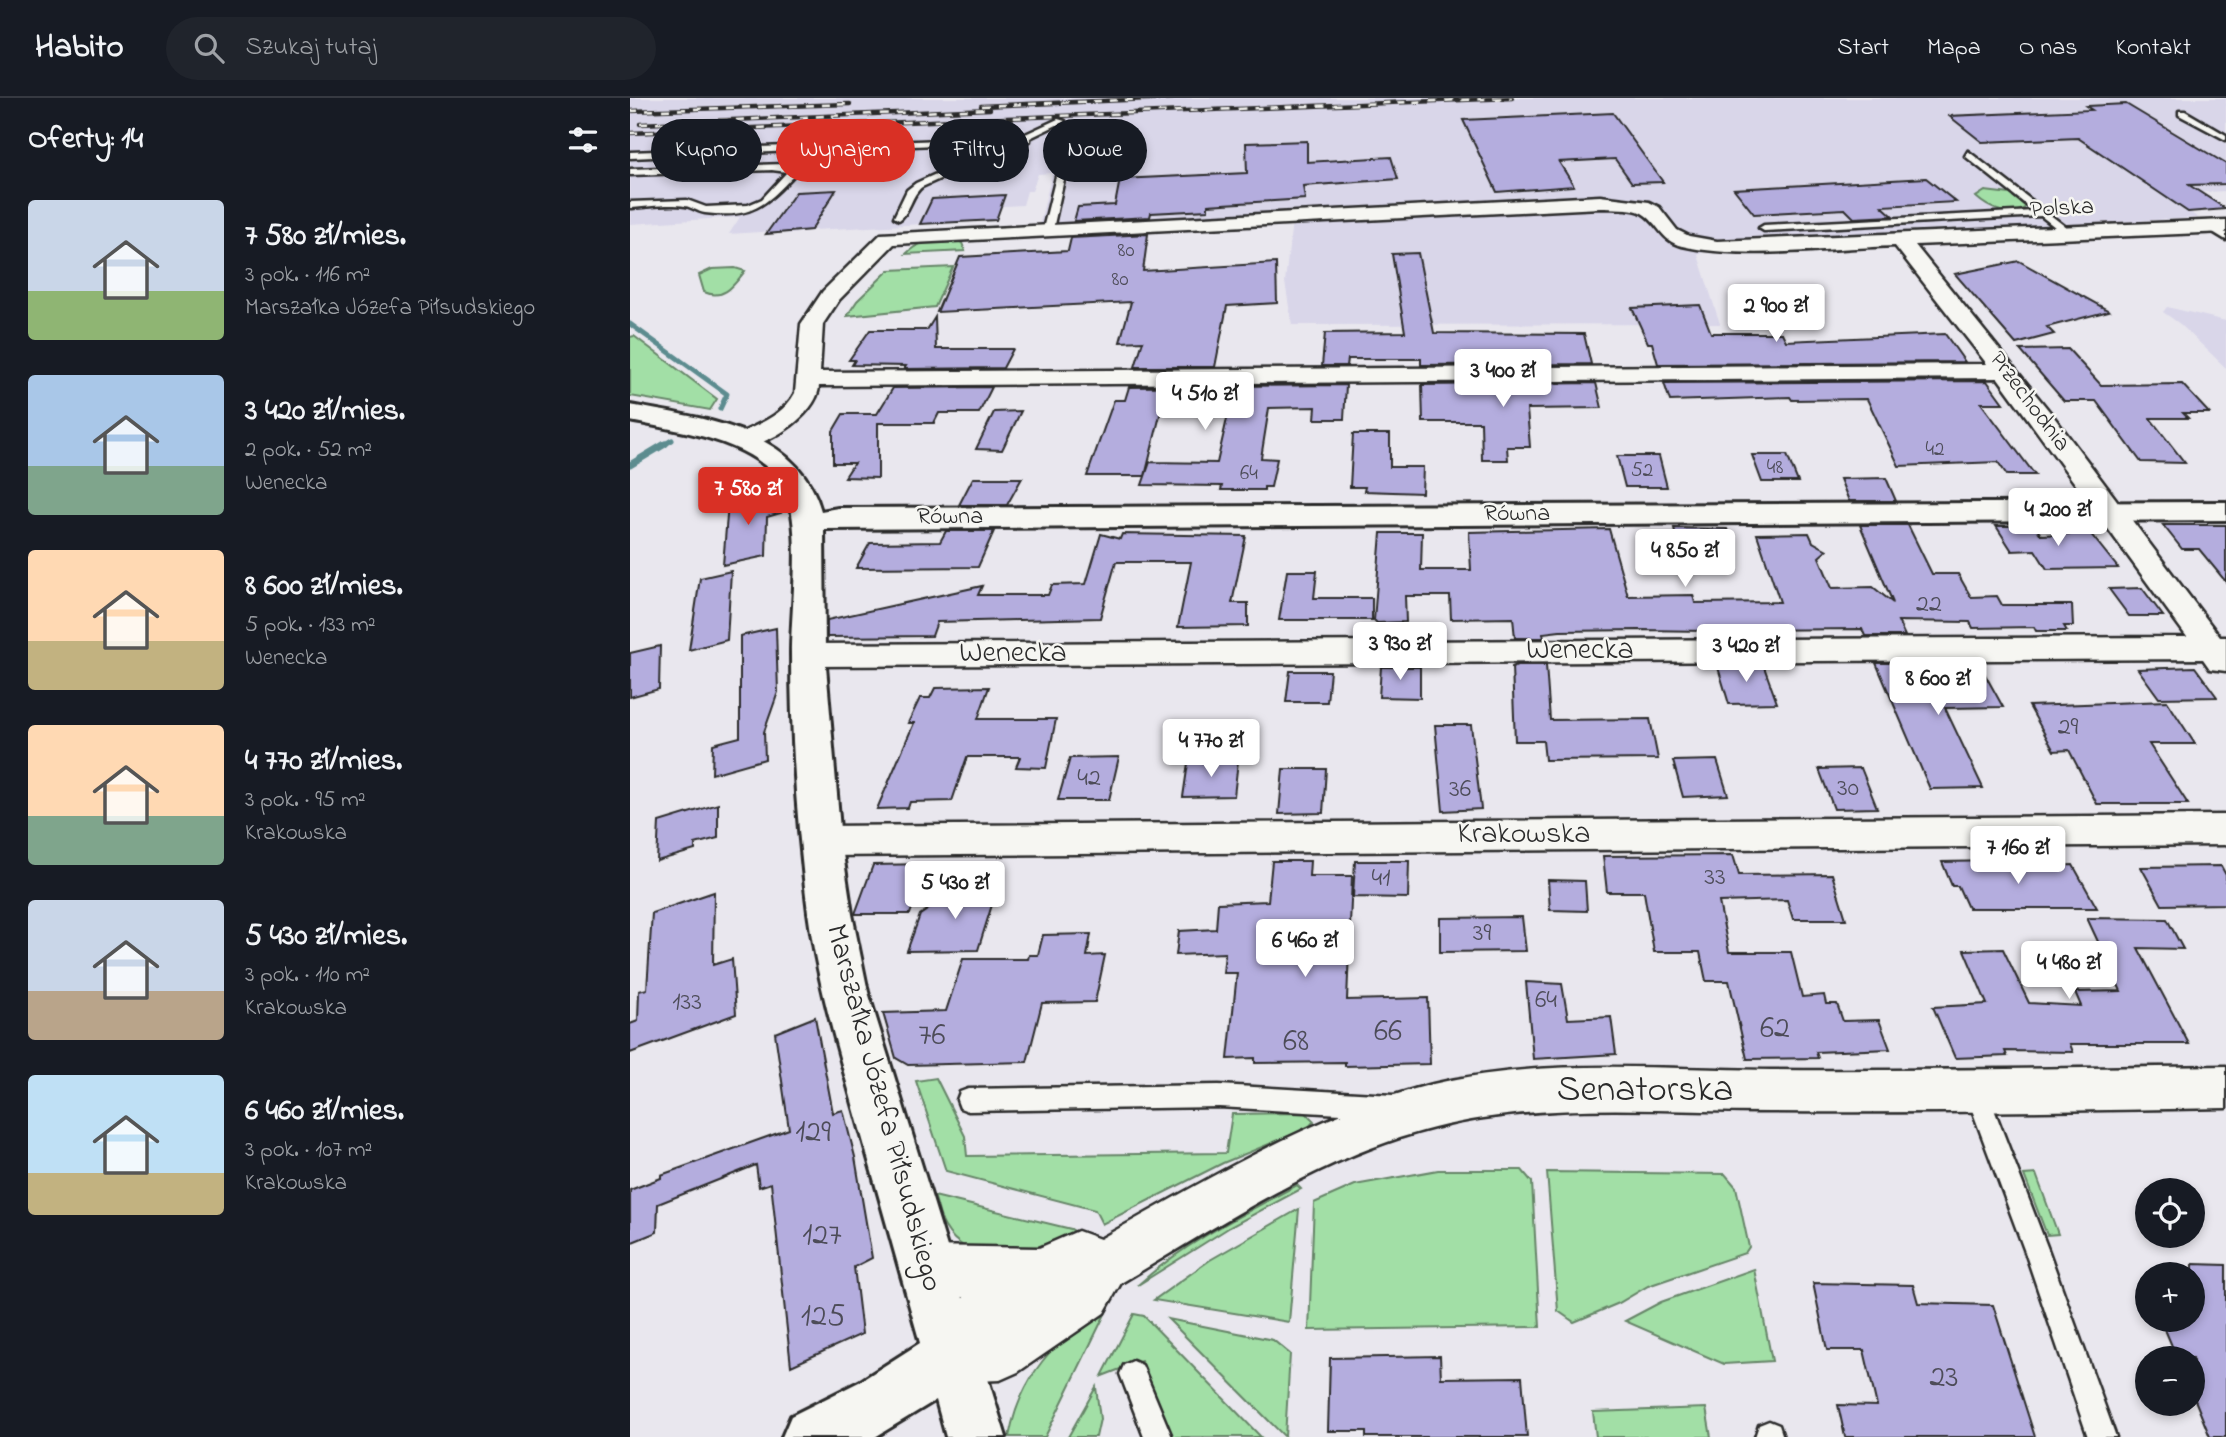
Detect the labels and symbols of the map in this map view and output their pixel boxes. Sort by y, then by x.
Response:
street label: Polska [2029,190,2095,228]
house number: 80 [1118,236,1134,266]
house number: 80 [1112,265,1128,295]
pin: 2 900 zł [1704,285,1848,344]
street label: Przechodnia [1980,344,2078,460]
pin: 3 400 zł [1431,350,1575,409]
pin: 4 510 zł [1133,372,1277,432]
house number: 42 [1925,435,1945,465]
house number: 48 [1767,453,1783,483]
house number: 52 [1631,456,1653,486]
house number: 64 [1240,459,1258,489]
pin: 7 580 zł [676,468,820,527]
pin: 4 200 zł [1986,489,2130,548]
street label: Równa [1484,497,1550,532]
street label: Równa [917,500,983,535]
pin: 4 850 zł [1613,530,1757,589]
house number: 22 [1916,586,1942,624]
pin: 3 930 zł [1328,622,1472,682]
pin: 3 420 zł [1674,624,1818,684]
street label: Wenecka [1526,629,1634,673]
street label: Wenecka [959,632,1067,676]
pin: 8 600 zł [1866,658,2010,717]
house number: 29 [2058,709,2079,747]
pin: 4 770 zł [1139,720,1283,779]
house number: 42 [1077,760,1101,798]
house number: 30 [1837,770,1859,808]
house number: 36 [1449,771,1471,809]
street label: Krakowska [1457,813,1591,857]
pin: 7 160 zł [1946,826,2090,886]
house number: 33 [1704,859,1726,897]
house number: 41 [1372,860,1390,898]
pin: 5 430 zł [883,862,1027,921]
house number: 39 [1473,915,1491,953]
street label: Marszałka Józefa Piłsudskiego [813,919,953,1297]
pin: 6 460 zł [1233,920,1377,979]
pin: 4 480 zł [1997,942,2141,1001]
house number: 64 [1535,982,1557,1020]
house number: 133 [672,984,702,1022]
house number: 62 [1760,1006,1790,1053]
house number: 66 [1374,1009,1402,1056]
house number: 76 [918,1013,946,1060]
house number: 68 [1283,1019,1309,1066]
street label: Senatorska [1557,1064,1733,1118]
house number: 129 [795,1110,831,1157]
house number: 127 [802,1213,842,1260]
house number: 125 [801,1294,845,1341]
house number: 23 [1929,1355,1959,1402]

